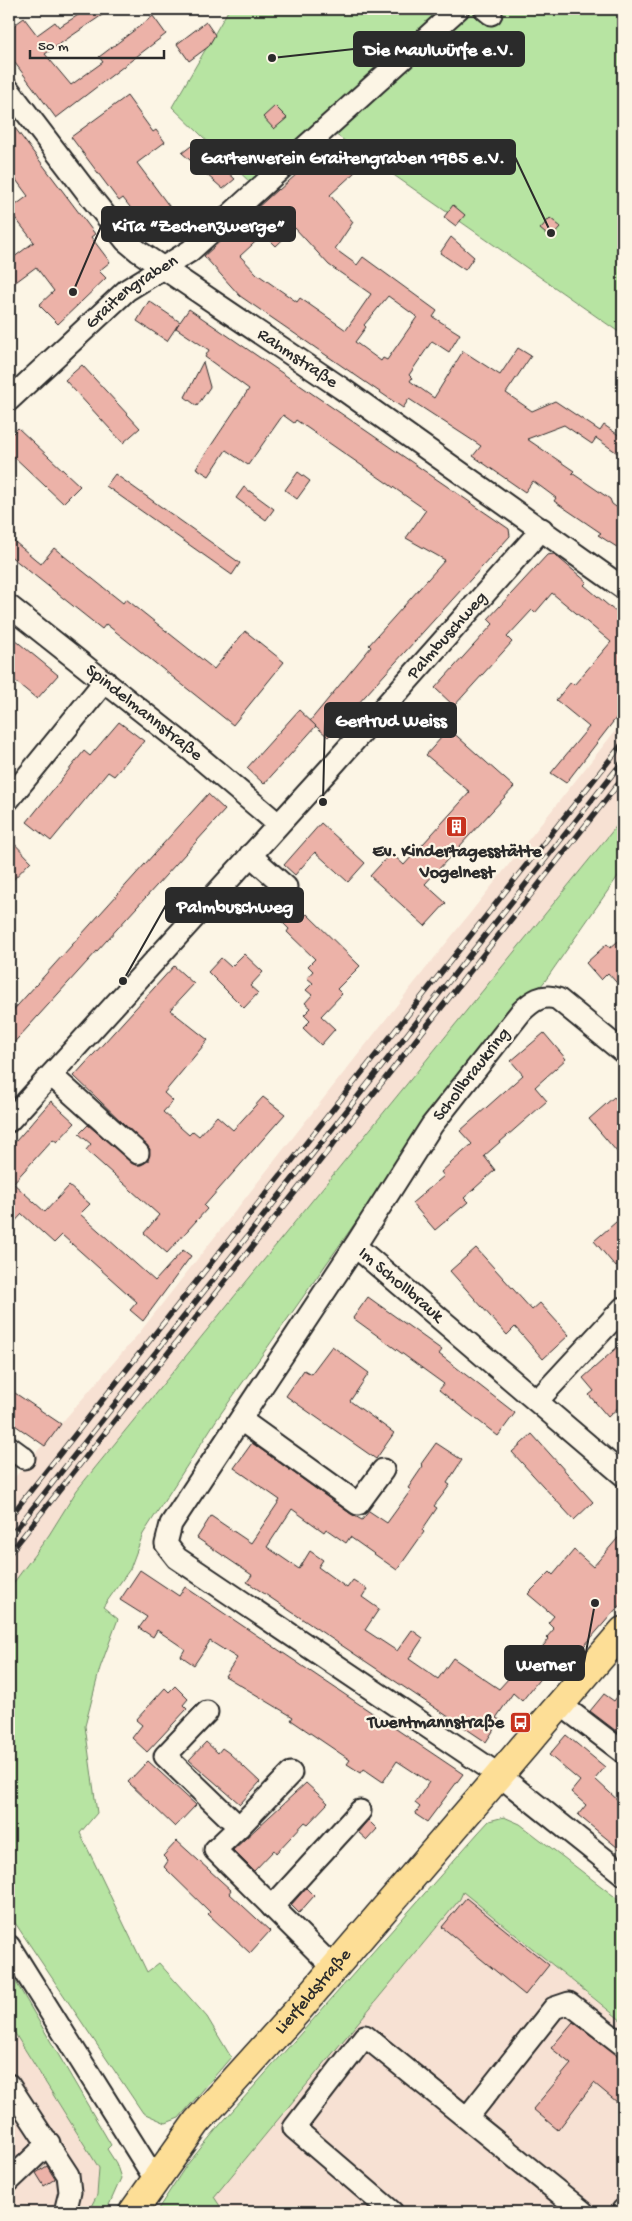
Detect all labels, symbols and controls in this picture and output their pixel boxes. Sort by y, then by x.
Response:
scale bar [30,28,164,60]
callout: Die Maulwürfe e.V. [354,32,524,66]
text: 50 m [38,38,69,56]
text: Die Maulwürfe e.V. [362,40,514,63]
callout: Gartenverein Graitengraben 1985 e.V. [191,140,515,174]
text: Gartenverein Graitengraben 1985 e.V. [201,148,505,171]
callout: KiTa “Zechenzwerge” [102,207,295,241]
text: KiTa “Zechenzwerge” [112,216,285,239]
street label: Graitengraben [81,250,182,334]
street label: Rahmstraße [253,324,342,394]
street label: Palmbuschweg [402,587,492,685]
street label: Spindelmannstraße [81,660,207,766]
callout: Gertrud Weiss [325,703,456,737]
text: Gertrud Weiss [335,711,448,734]
building icon: Ev. Kindertagesstätte Vogelnest [445,815,469,839]
place label: Ev. Kindertagesstätte Vogelnest [372,842,542,884]
callout: Palmbuschweg [166,888,303,922]
text: Palmbuschweg [176,897,294,920]
street label: Schollbraukring [429,1024,515,1126]
street label: Im Schollbrauk [354,1243,449,1328]
callout: Werner [505,1646,584,1680]
text: Werner [515,1655,576,1678]
bus stop icon: Twentmannstraße [508,1711,532,1735]
place label: Twentmannstraße [365,1713,505,1734]
street label: Lierfeldstraße [271,1944,356,2039]

